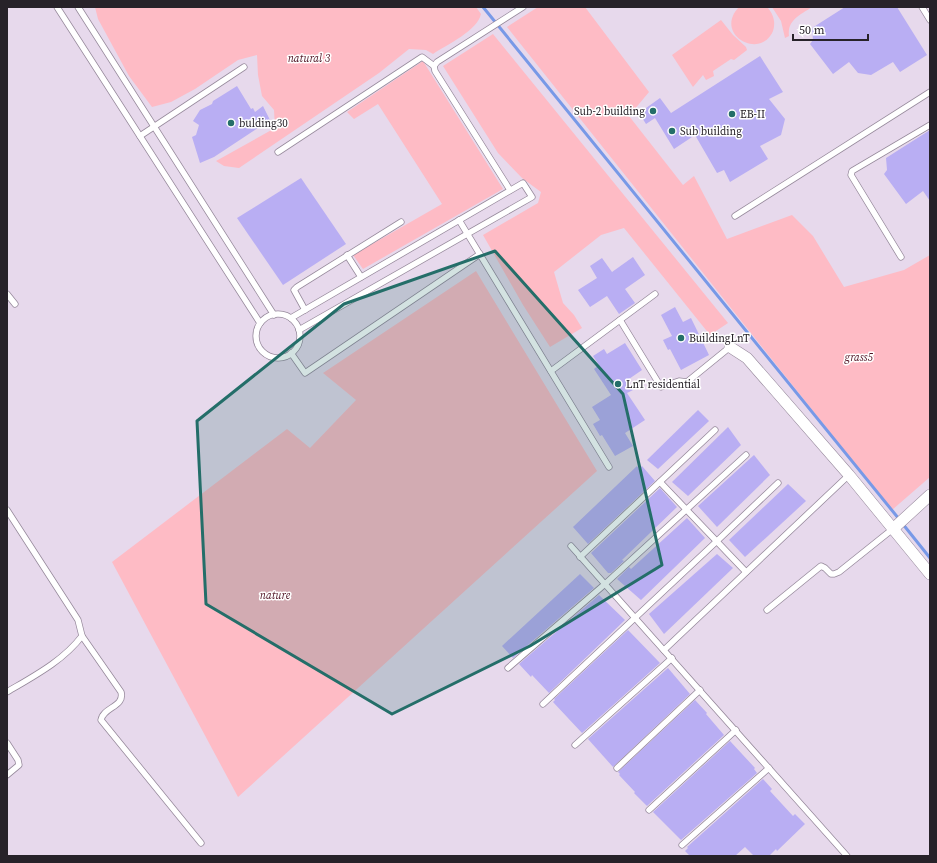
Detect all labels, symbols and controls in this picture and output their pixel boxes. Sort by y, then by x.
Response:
scale bar [793,16,868,42]
text: 50 m [799,22,825,38]
park label: natural 3 [288,51,331,66]
place label: Sub-2 building [574,104,645,119]
marker: Sub-2 building [648,106,658,116]
place label: EB-II [740,107,765,122]
marker: EB-II [727,109,737,119]
place label: bulding30 [239,116,288,131]
marker: bulding30 [226,118,236,128]
place label: Sub building [680,124,742,139]
marker: Sub building [667,126,677,136]
place label: BuildingLnT [689,331,750,346]
marker: BuildingLnT [676,333,686,343]
park label: grass5 [844,350,874,365]
place label: LnT residential [626,377,700,392]
marker: LnT residential [613,379,623,389]
park label: nature [260,588,291,603]

